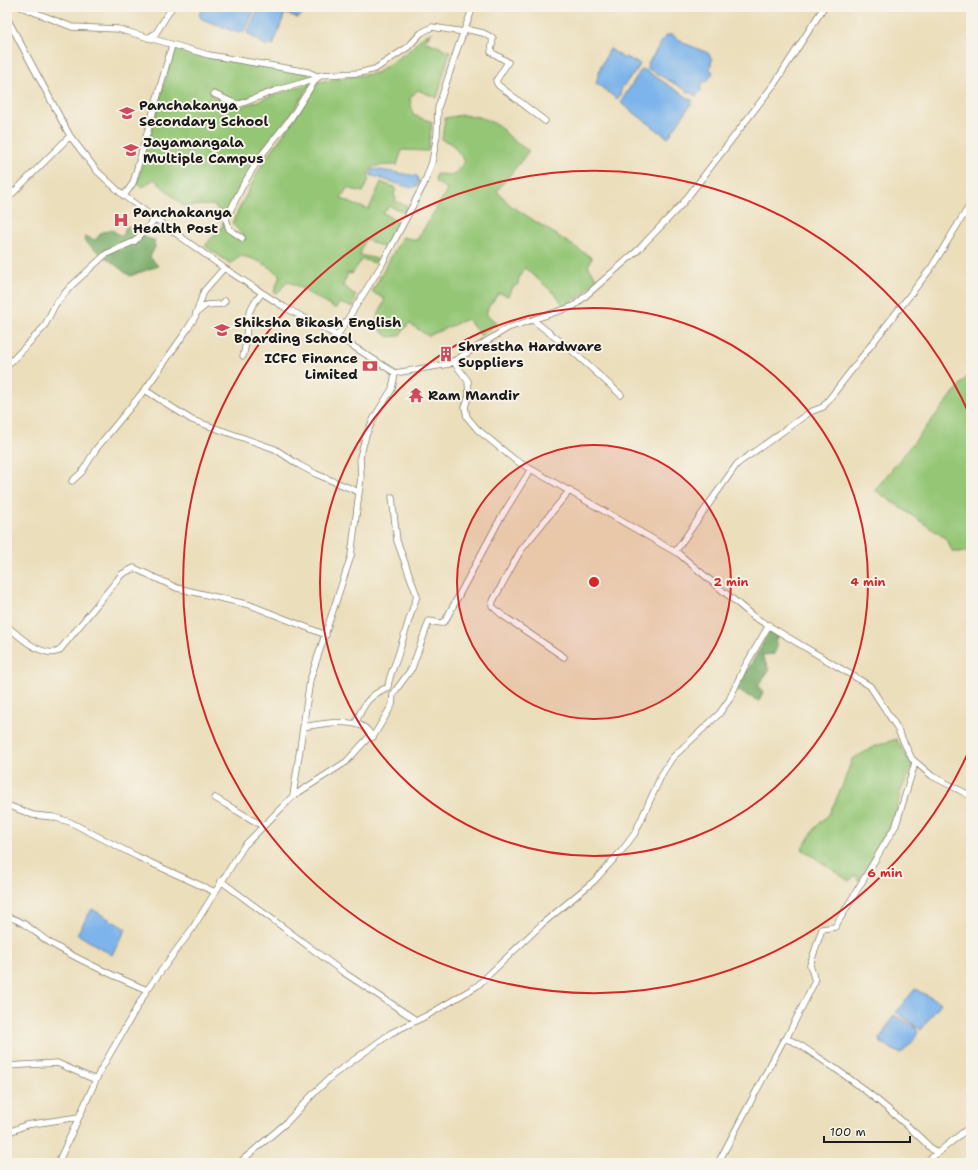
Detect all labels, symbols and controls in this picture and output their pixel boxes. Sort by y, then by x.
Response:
place label: Panchakanya Secondary School [139,96,268,130]
school or university icon: Panchakanya Secondary School [118,104,136,122]
place label: Jayamangala Multiple Campus [143,133,264,167]
school or university icon: Jayamangala Multiple Campus [122,141,140,159]
place label: Panchakanya Health Post [133,203,232,237]
hospital icon: Panchakanya Health Post [112,211,130,229]
place label: Shiksha Bikash English Boarding School [234,313,401,347]
school or university icon: Shiksha Bikash English Boarding School [213,321,231,339]
place label: Shrestha Hardware Suppliers [458,337,602,371]
building icon: Shrestha Hardware Suppliers [437,345,455,363]
place label: ICFC Finance Limited [264,349,358,383]
bank icon: ICFC Finance Limited [361,357,379,375]
temple icon: Ram Mandir [407,386,425,404]
place label: Ram Mandir [428,386,520,404]
text: 2 min [714,574,749,590]
text: 4 min [851,574,886,590]
centre of rings [587,575,601,589]
text: 6 min [868,865,903,881]
scale bar [824,1118,910,1144]
text: 100 m [830,1124,866,1140]

